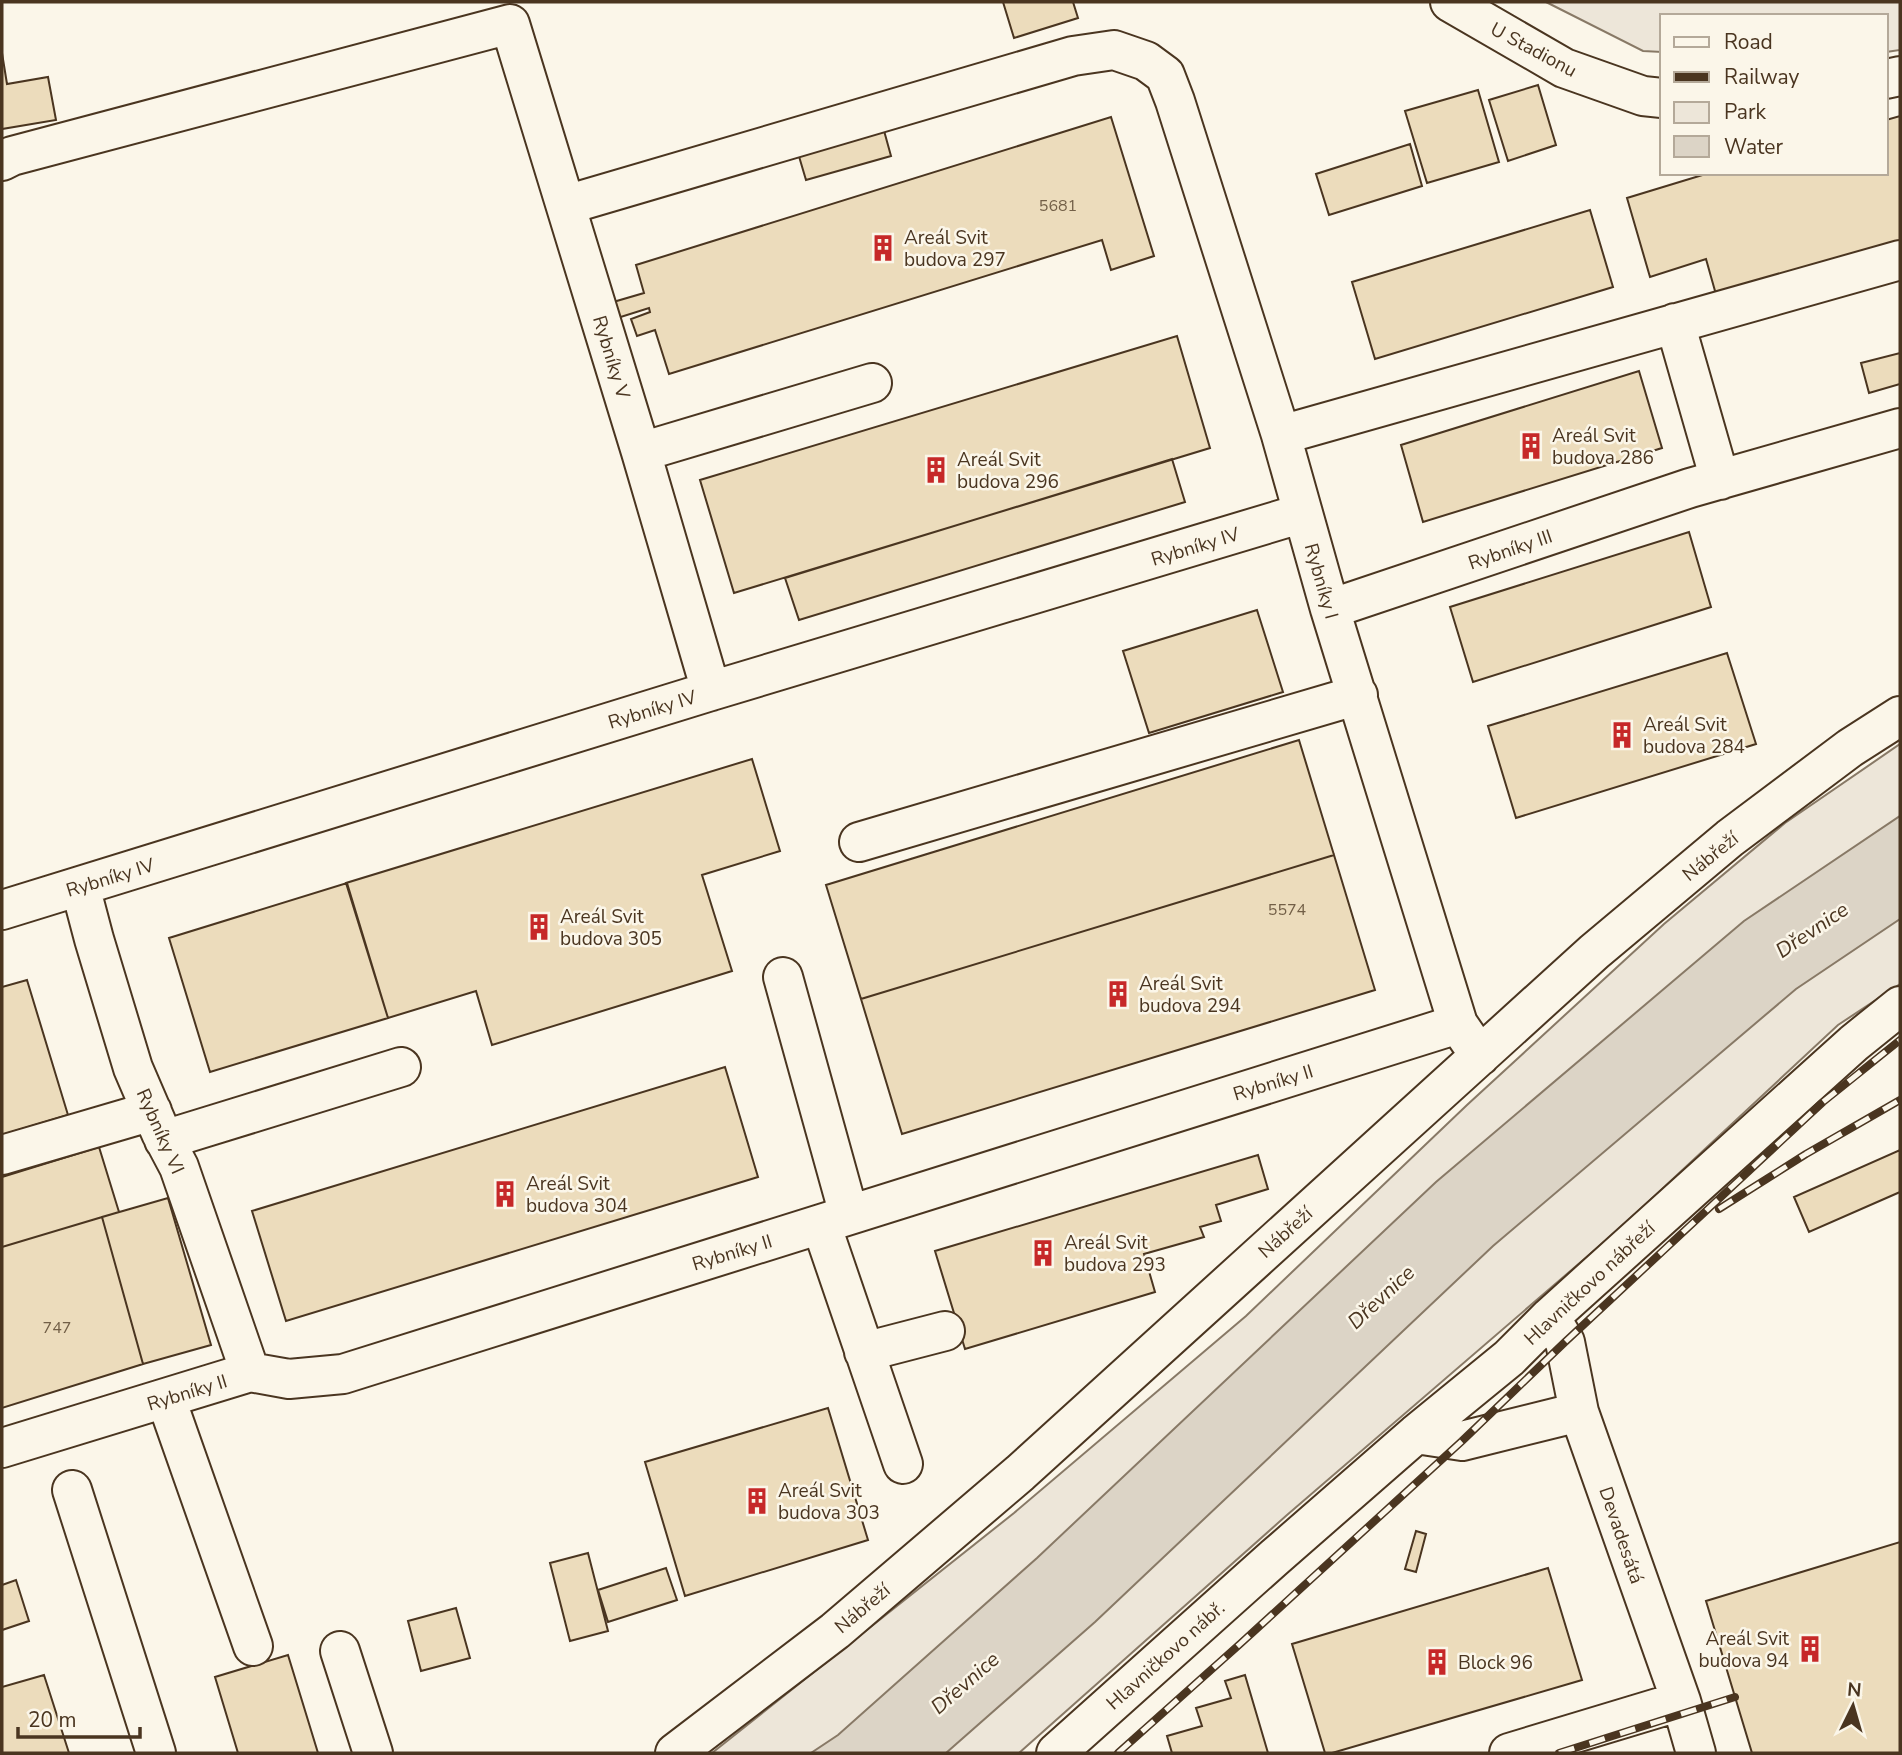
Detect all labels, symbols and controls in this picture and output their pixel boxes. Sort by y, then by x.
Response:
legend [1660,14,1888,175]
street label: U Stadionu [1486,16,1581,84]
text: Road [1724,28,1773,56]
text: Railway [1724,63,1799,91]
text: Park [1724,98,1766,126]
text: Water [1724,133,1783,161]
house number: 5681 [1039,195,1077,217]
place label: Areál Svit budova 297 [904,225,1006,273]
building icon: Areál Svit budova 297 [868,233,898,263]
street label: Rybníky V [586,312,636,403]
place label: Areál Svit budova 286 [1552,423,1654,471]
building icon: Areál Svit budova 286 [1516,431,1546,461]
place label: Areál Svit budova 296 [957,447,1059,495]
building icon: Areál Svit budova 296 [921,455,951,485]
street label: Rybníky IV [1148,521,1243,573]
street label: Rybníky III [1465,523,1556,576]
street label: Rybníky I [1298,540,1344,622]
street label: Rybníky IV [605,684,700,736]
place label: Areál Svit budova 284 [1643,712,1745,760]
building icon: Areál Svit budova 284 [1607,720,1637,750]
street label: Nábřeží [1677,825,1745,887]
street label: Rybníky IV [63,852,158,904]
water label: Dřevnice [1770,895,1854,965]
house number: 5574 [1268,899,1307,921]
place label: Areál Svit budova 305 [560,904,662,952]
building icon: Areál Svit budova 305 [524,912,554,942]
place label: Areál Svit budova 294 [1139,971,1241,1019]
building icon: Areál Svit budova 294 [1103,979,1133,1009]
street label: Rybníky II [1230,1058,1317,1107]
street label: Rybníky VI [130,1085,190,1178]
place label: Areál Svit budova 304 [526,1171,628,1219]
building icon: Areál Svit budova 304 [490,1179,520,1209]
street label: Nábřeží [1253,1200,1320,1264]
street label: Hlavničkovo nábřeží [1518,1215,1662,1351]
street label: Rybníky II [689,1228,776,1277]
place label: Areál Svit budova 293 [1064,1230,1166,1278]
building icon: Areál Svit budova 293 [1028,1238,1058,1268]
water label: Dřevnice [1341,1259,1421,1335]
house number: 747 [43,1317,71,1339]
street label: Rybníky II [144,1368,231,1417]
place label: Areál Svit budova 303 [778,1478,880,1526]
street label: Devadesátá [1592,1483,1650,1587]
building icon: Areál Svit budova 303 [742,1486,772,1516]
street label: Nábřeží [829,1577,897,1640]
street label: Hlavničkovo nábř. [1101,1595,1231,1716]
place label: Areál Svit budova 94 [1698,1626,1789,1674]
building icon: Areál Svit budova 94 [1795,1634,1825,1664]
water label: Dřevnice [925,1645,1005,1721]
building icon: Block 96 [1422,1647,1452,1677]
place label: Block 96 [1458,1650,1533,1676]
north arrow [1818,1671,1888,1741]
text: N [1846,1676,1863,1704]
scale bar [18,1696,140,1740]
text: 20 m [28,1706,77,1734]

